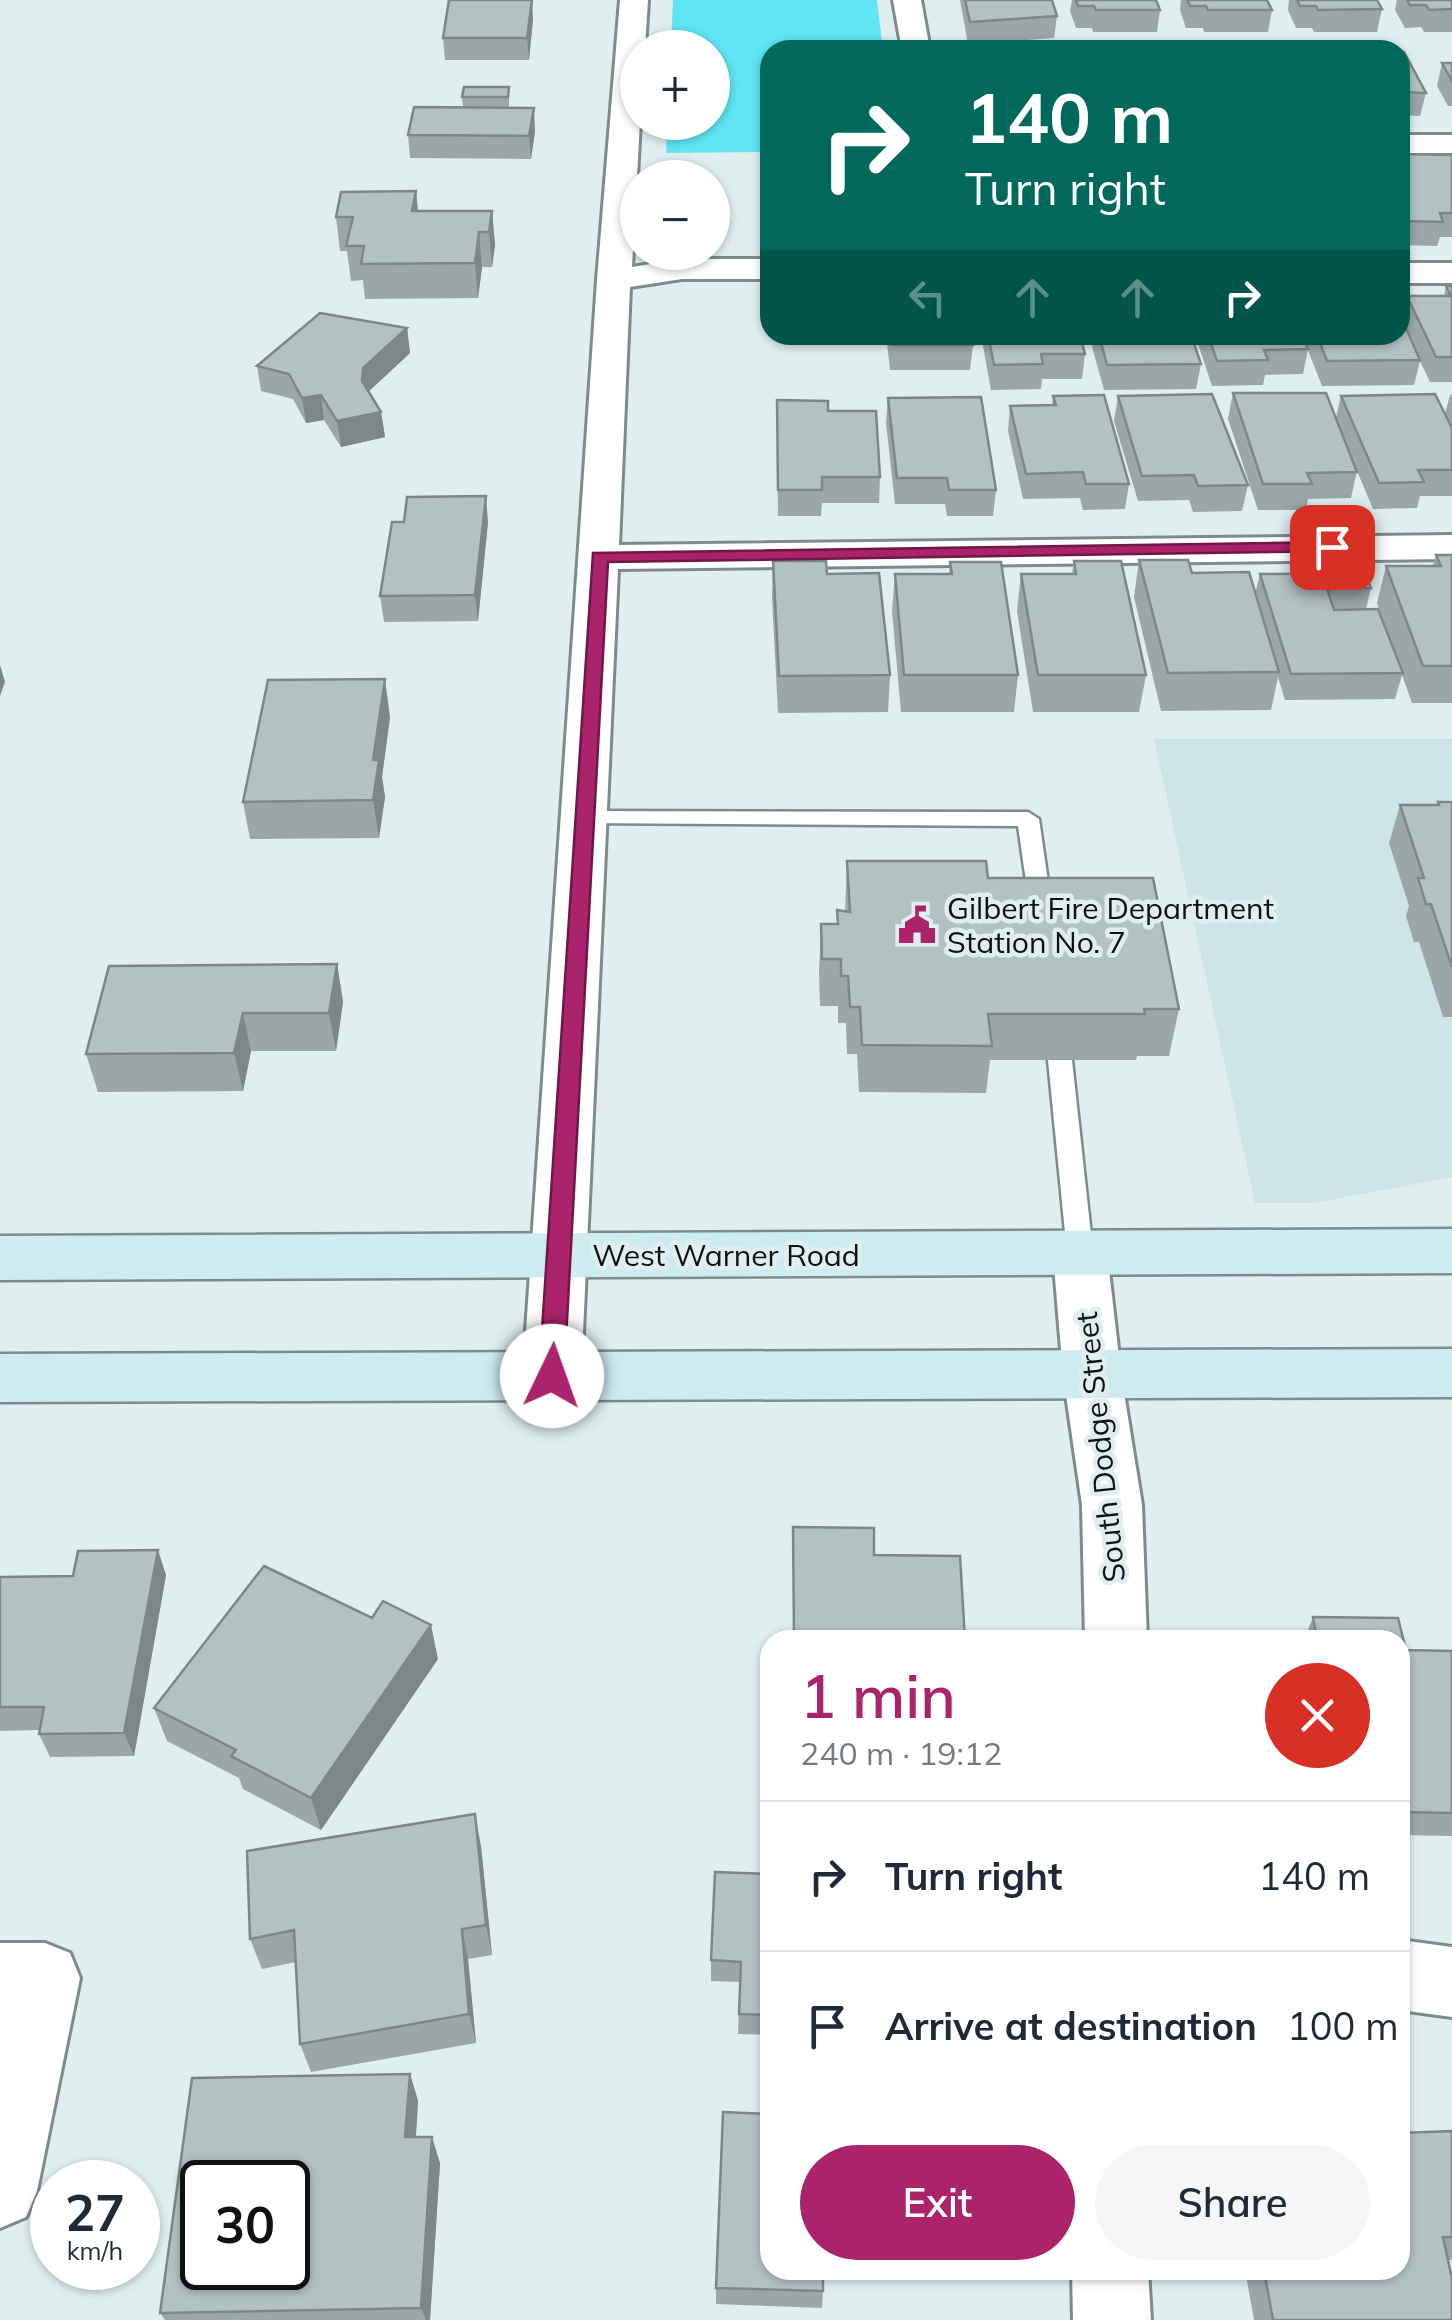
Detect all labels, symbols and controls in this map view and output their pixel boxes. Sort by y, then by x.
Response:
map controls [620,30,730,270]
button: + [620,30,730,140]
text: 140 m [965,73,1173,161]
icon: right [800,80,930,210]
button: − [620,160,730,270]
text: Turn right [965,160,1166,216]
icon: left [900,270,955,325]
icon: ahead [1005,270,1060,325]
icon: ahead [1110,270,1165,325]
icon: right [1215,270,1270,325]
pin [1290,505,1375,590]
icon: arrive [1305,520,1360,575]
place label: Gilbert Fire Department Station No. 7 [947,889,1274,961]
public building icon: Gilbert Fire Department Station No. 7 [896,904,938,946]
street label: West Warner Road [592,1236,860,1274]
street label: South Dodge Street [1067,1310,1133,1584]
position arrow [500,1324,604,1428]
text: 1 min [800,1658,956,1733]
button: close [1265,1663,1370,1768]
text: 240 m · 19:12 [800,1733,1002,1773]
icon: right [800,1849,855,1904]
text: Turn right [885,1852,1062,1900]
text: 140 m [1258,1852,1370,1900]
icon: arrive [800,1999,855,2054]
text: Arrive at destination [885,2002,1257,2050]
text: 100 m [1287,2002,1399,2050]
button: Exit [800,2145,1075,2260]
button: Share [1095,2145,1370,2260]
speed limit sign: 30 [180,2160,310,2290]
text: 27 [65,2181,125,2244]
text: km/h [67,2235,123,2266]

